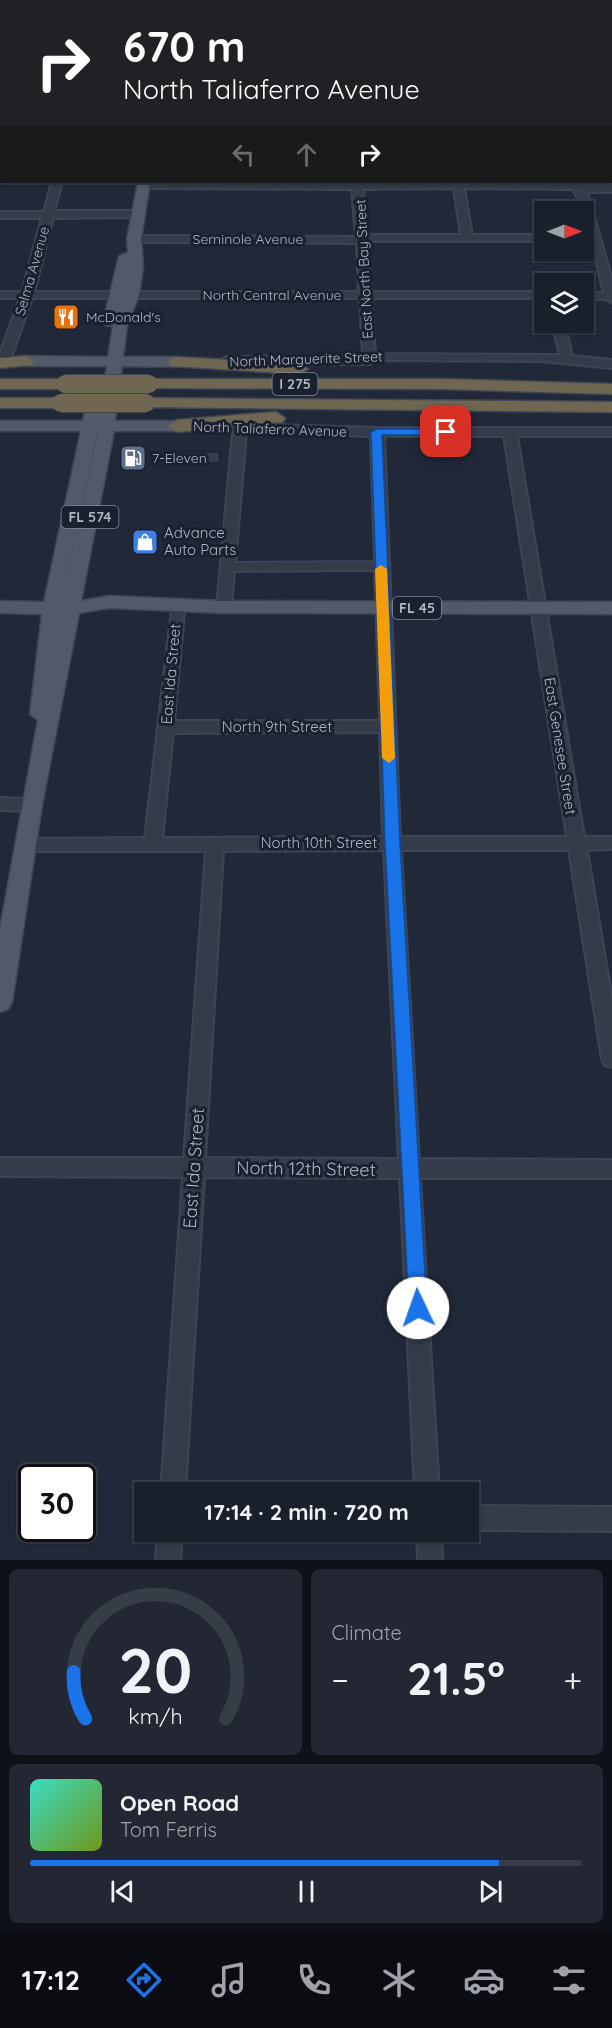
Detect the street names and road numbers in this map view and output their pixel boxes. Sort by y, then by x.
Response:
street label: East North Bay Street [351,198,377,339]
street label: Selma Avenue [11,224,53,318]
street label: Seminole Avenue [193,230,303,248]
street label: North Central Avenue [202,286,342,304]
street label: North Marguerite Street [229,347,383,371]
road number: I 275 [272,373,318,395]
street label: North Taliaferro Avenue [193,417,347,441]
road number: FL 574 [62,506,118,528]
road number: FL 45 [393,597,441,619]
street label: East Ida Street [157,623,184,725]
street label: East Genesee Street [540,676,581,816]
street label: North 9th Street [222,717,332,736]
street label: North 10th Street [261,833,377,852]
street label: East Ida Street [178,1107,209,1229]
street label: North 12th Street [236,1156,376,1181]

